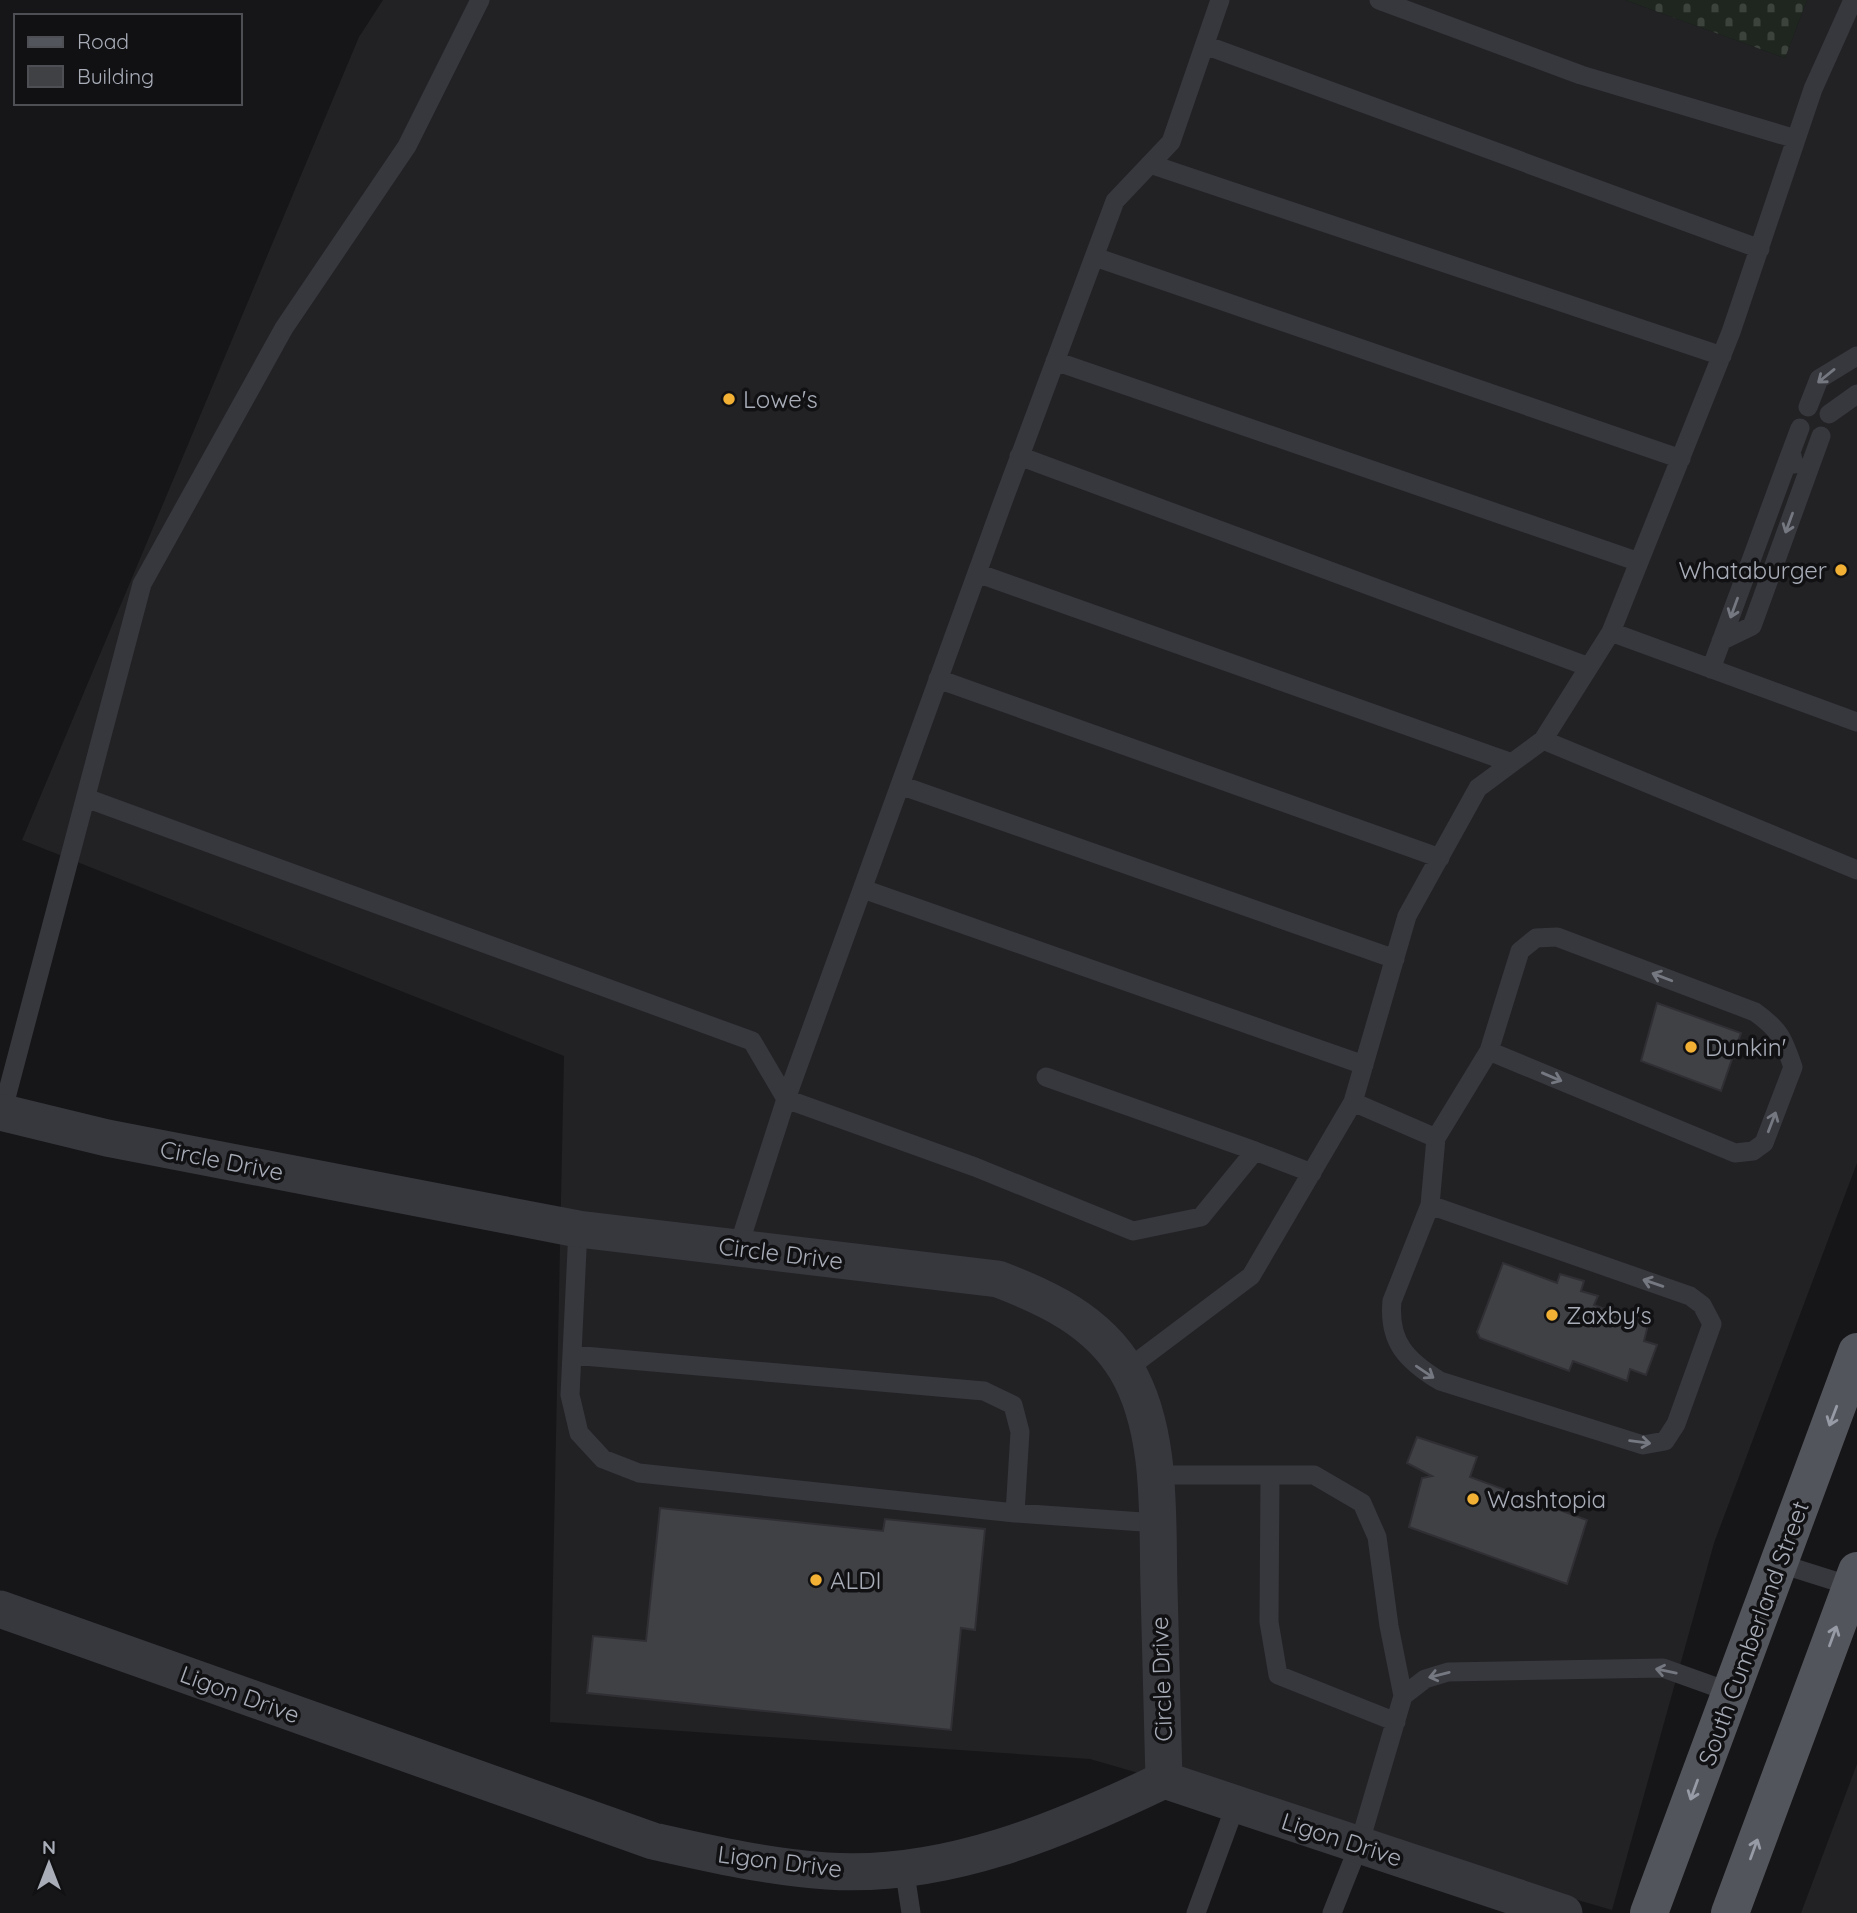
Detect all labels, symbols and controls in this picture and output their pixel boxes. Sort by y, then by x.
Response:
legend [14,14,242,105]
text: Road [77,28,129,54]
text: Building [77,63,154,89]
one-way arrow [1818,369,1836,384]
place label: Lowe's [743,384,818,414]
marker: Lowe's [721,391,737,407]
one-way arrow [1782,512,1794,534]
place label: Whataburger [1679,555,1827,585]
marker: Whataburger [1833,562,1849,578]
one-way arrow [1726,596,1739,618]
one-way arrow [1652,970,1674,982]
place label: Dunkin' [1705,1032,1786,1062]
marker: Dunkin' [1683,1039,1699,1055]
one-way arrow [1541,1071,1563,1084]
one-way arrow [1767,1112,1779,1134]
street label: Circle Drive [158,1133,286,1187]
street label: Circle Drive [717,1230,845,1276]
one-way arrow [1643,1276,1665,1288]
place label: Zaxby's [1566,1300,1652,1330]
marker: Zaxby's [1544,1307,1560,1323]
one-way arrow [1415,1364,1434,1379]
one-way arrow [1826,1405,1838,1427]
one-way arrow [1628,1435,1651,1448]
place label: Washtopia [1487,1484,1606,1514]
marker: Washtopia [1465,1491,1481,1507]
street label: South Cumberland Street [1691,1497,1815,1769]
place label: ALDI [830,1565,882,1595]
marker: ALDI [808,1572,824,1588]
street label: Circle Drive [1144,1616,1178,1742]
one-way arrow [1827,1625,1840,1647]
street label: Ligon Drive [176,1659,304,1729]
one-way arrow [1655,1663,1677,1676]
one-way arrow [1428,1669,1451,1682]
one-way arrow [1687,1779,1699,1801]
street label: Ligon Drive [1278,1805,1406,1873]
north arrow [14,1829,84,1899]
text: N [42,1835,56,1859]
street label: Ligon Drive [716,1838,844,1884]
one-way arrow [1748,1839,1761,1860]

